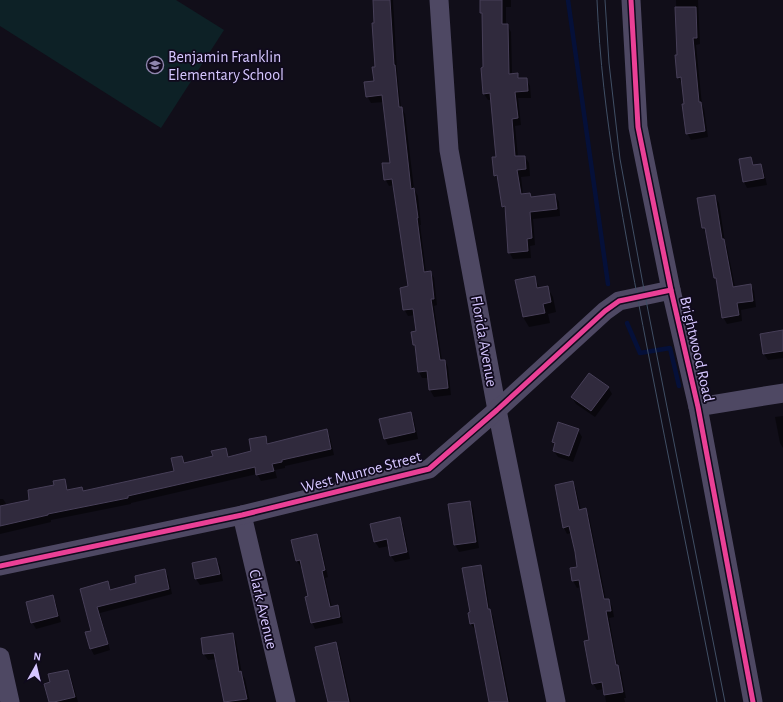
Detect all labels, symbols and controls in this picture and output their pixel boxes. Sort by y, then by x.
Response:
place label: Benjamin Franklin Elementary School [168,49,284,84]
school or university icon: Benjamin Franklin Elementary School [145,55,165,75]
street label: Florida Avenue [468,294,500,388]
street label: Brightwood Road [677,295,717,404]
street label: West Munroe Street [299,448,423,496]
street label: Clark Avenue [246,568,280,651]
north arrow [16,646,56,686]
text: N [33,651,42,663]

